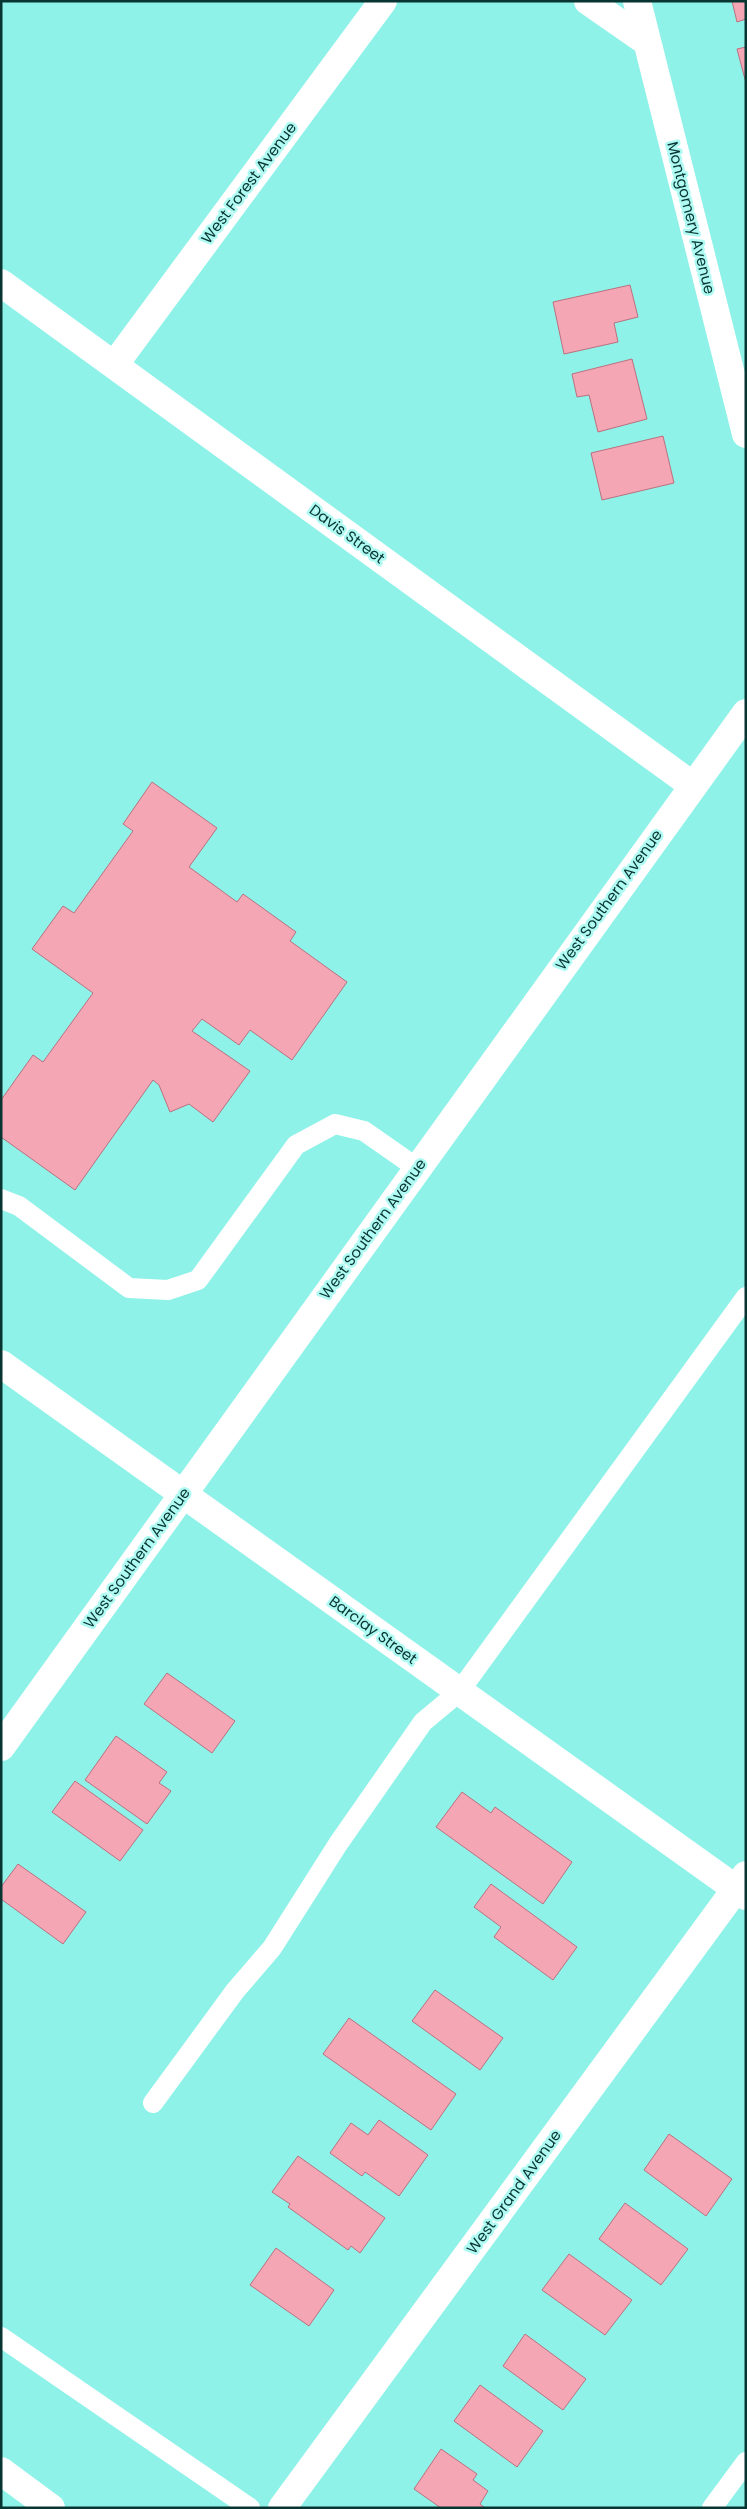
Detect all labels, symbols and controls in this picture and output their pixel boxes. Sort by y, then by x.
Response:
street label: West Forest Avenue [196,118,301,248]
street label: Montgomery Avenue [662,139,721,296]
street label: Davis Street [305,499,389,568]
street label: West Southern Avenue [550,825,667,974]
street label: West Southern Avenue [314,1154,431,1303]
street label: West Southern Avenue [78,1483,195,1632]
street label: Barclay Street [325,1590,422,1669]
street label: West Grand Avenue [461,2125,566,2258]

